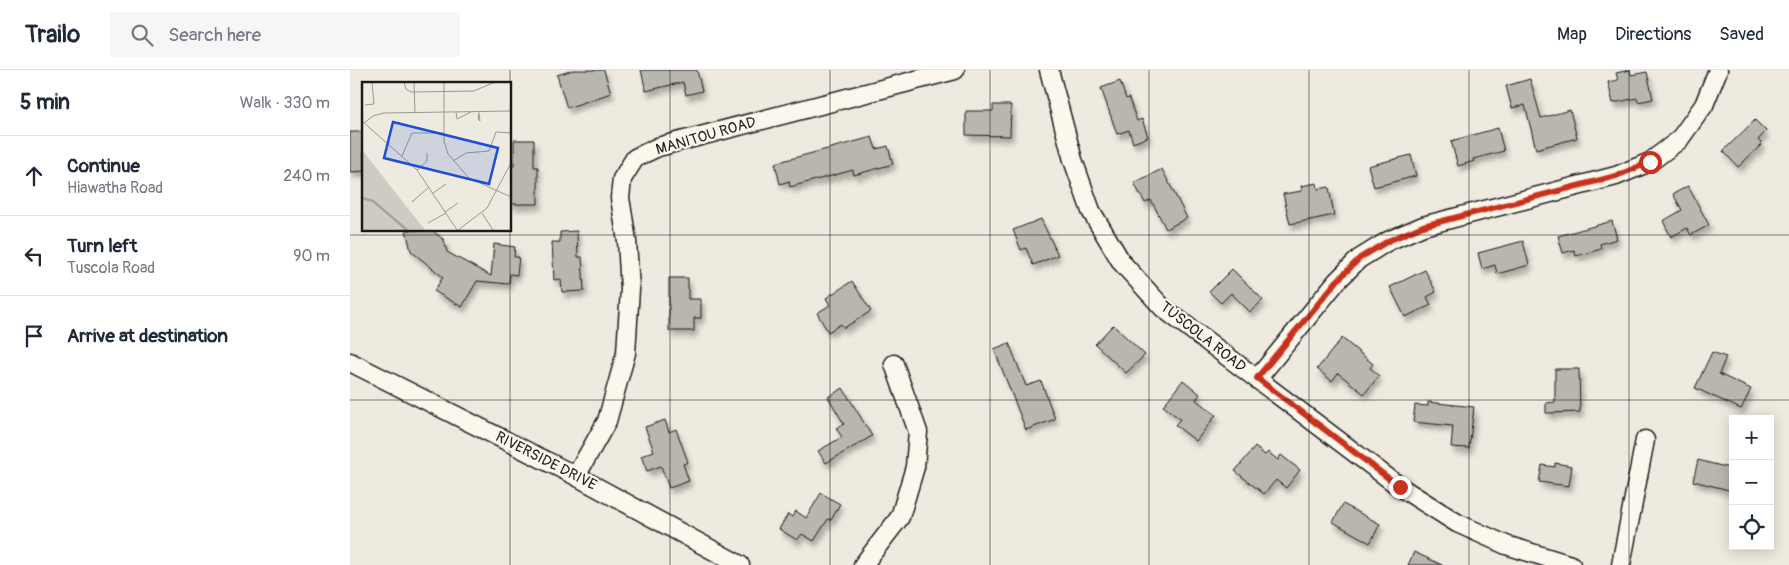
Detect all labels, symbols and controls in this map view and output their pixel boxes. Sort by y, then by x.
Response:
search box [110,12,460,57]
text: Trailo [25,20,80,49]
icon: search [128,21,156,49]
text: Search here [168,23,261,47]
text: Map [1557,23,1587,46]
text: Directions [1615,23,1691,46]
text: Saved [1719,23,1764,46]
inset map [362,82,511,231]
text: 5 min [20,89,70,116]
text: Walk · 330 m [240,93,330,113]
street label: MANITOU ROAD [654,113,758,159]
route start [1639,151,1662,174]
text: Continue [67,154,140,178]
icon: ahead [20,162,48,190]
text: 240 m [283,166,330,186]
text: Hiawatha Road [67,178,163,198]
text: Turn left [67,234,137,258]
icon: left [20,242,48,270]
text: 90 m [293,246,330,266]
text: Tuscola Road [67,258,155,278]
street label: TUSCOLA ROAD [1156,298,1250,376]
icon: arrive [20,322,48,350]
text: Arrive at destination [67,324,228,348]
map controls [1729,415,1774,550]
button: + [1729,415,1774,460]
street label: RIVERSIDE DRIVE [492,427,600,495]
button: − [1729,460,1774,505]
route end [1389,476,1412,499]
button: locate [1729,505,1774,550]

